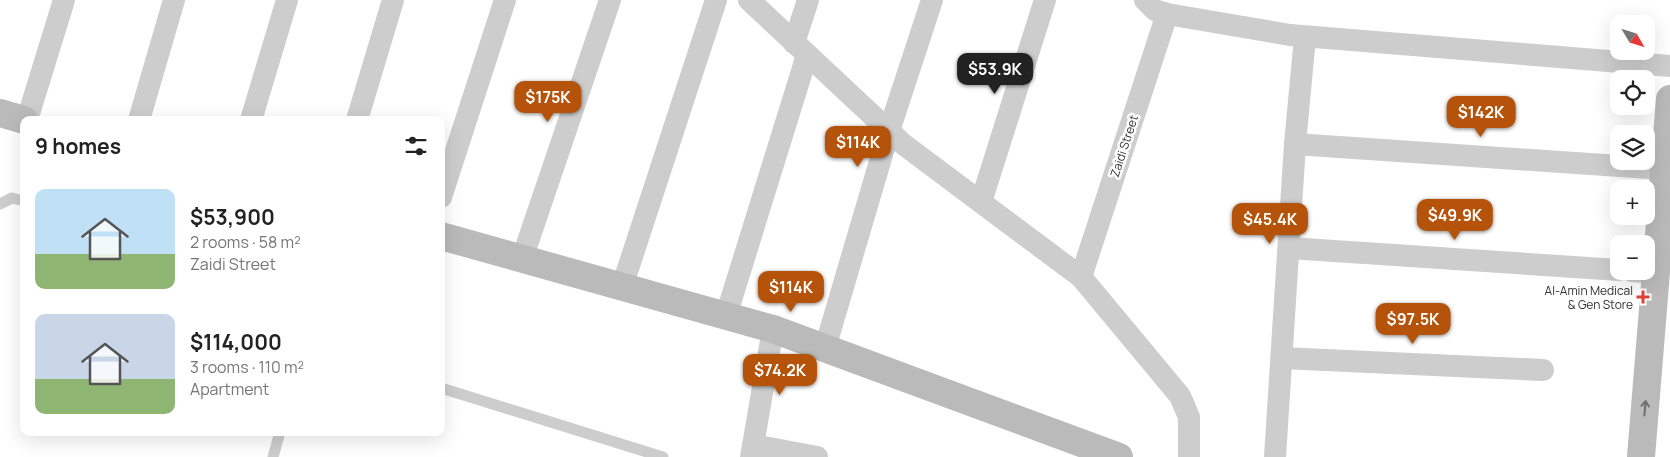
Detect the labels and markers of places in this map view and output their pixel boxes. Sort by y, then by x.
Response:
pin: $53.9K [954,52,1036,95]
pin: $175K [513,80,583,123]
pin: $142K [1446,96,1516,138]
pin: $114K [823,126,893,168]
pin: $49.9K [1414,198,1496,241]
pin: $45.4K [1229,202,1311,245]
pin: $114K [756,270,826,313]
place label: Al-Amin Medical & Gen Store [1545,282,1633,313]
marker: Al-Amin Medical & Gen Store [1637,291,1649,303]
pin: $97.5K [1372,302,1454,345]
pin: $74.2K [739,354,821,396]

